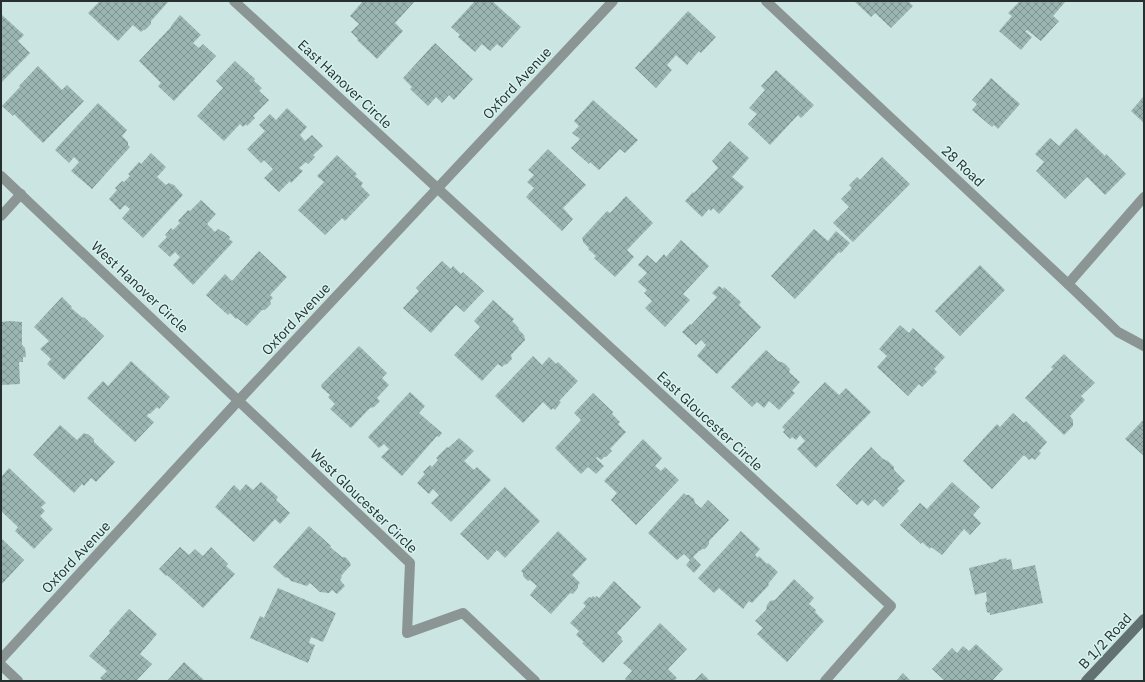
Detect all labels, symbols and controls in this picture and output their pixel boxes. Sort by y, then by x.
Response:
street label: East Hanover Circle [294,36,396,133]
street label: Oxford Avenue [479,43,555,123]
street label: 28 Road [938,142,988,190]
street label: West Hanover Circle [88,237,193,337]
street label: Oxford Avenue [258,279,334,359]
street label: East Gloucester Circle [653,367,767,475]
street label: West Gloucester Circle [307,445,422,557]
street label: Oxford Avenue [38,517,114,597]
street label: B 1/2 Road [1075,609,1135,673]

